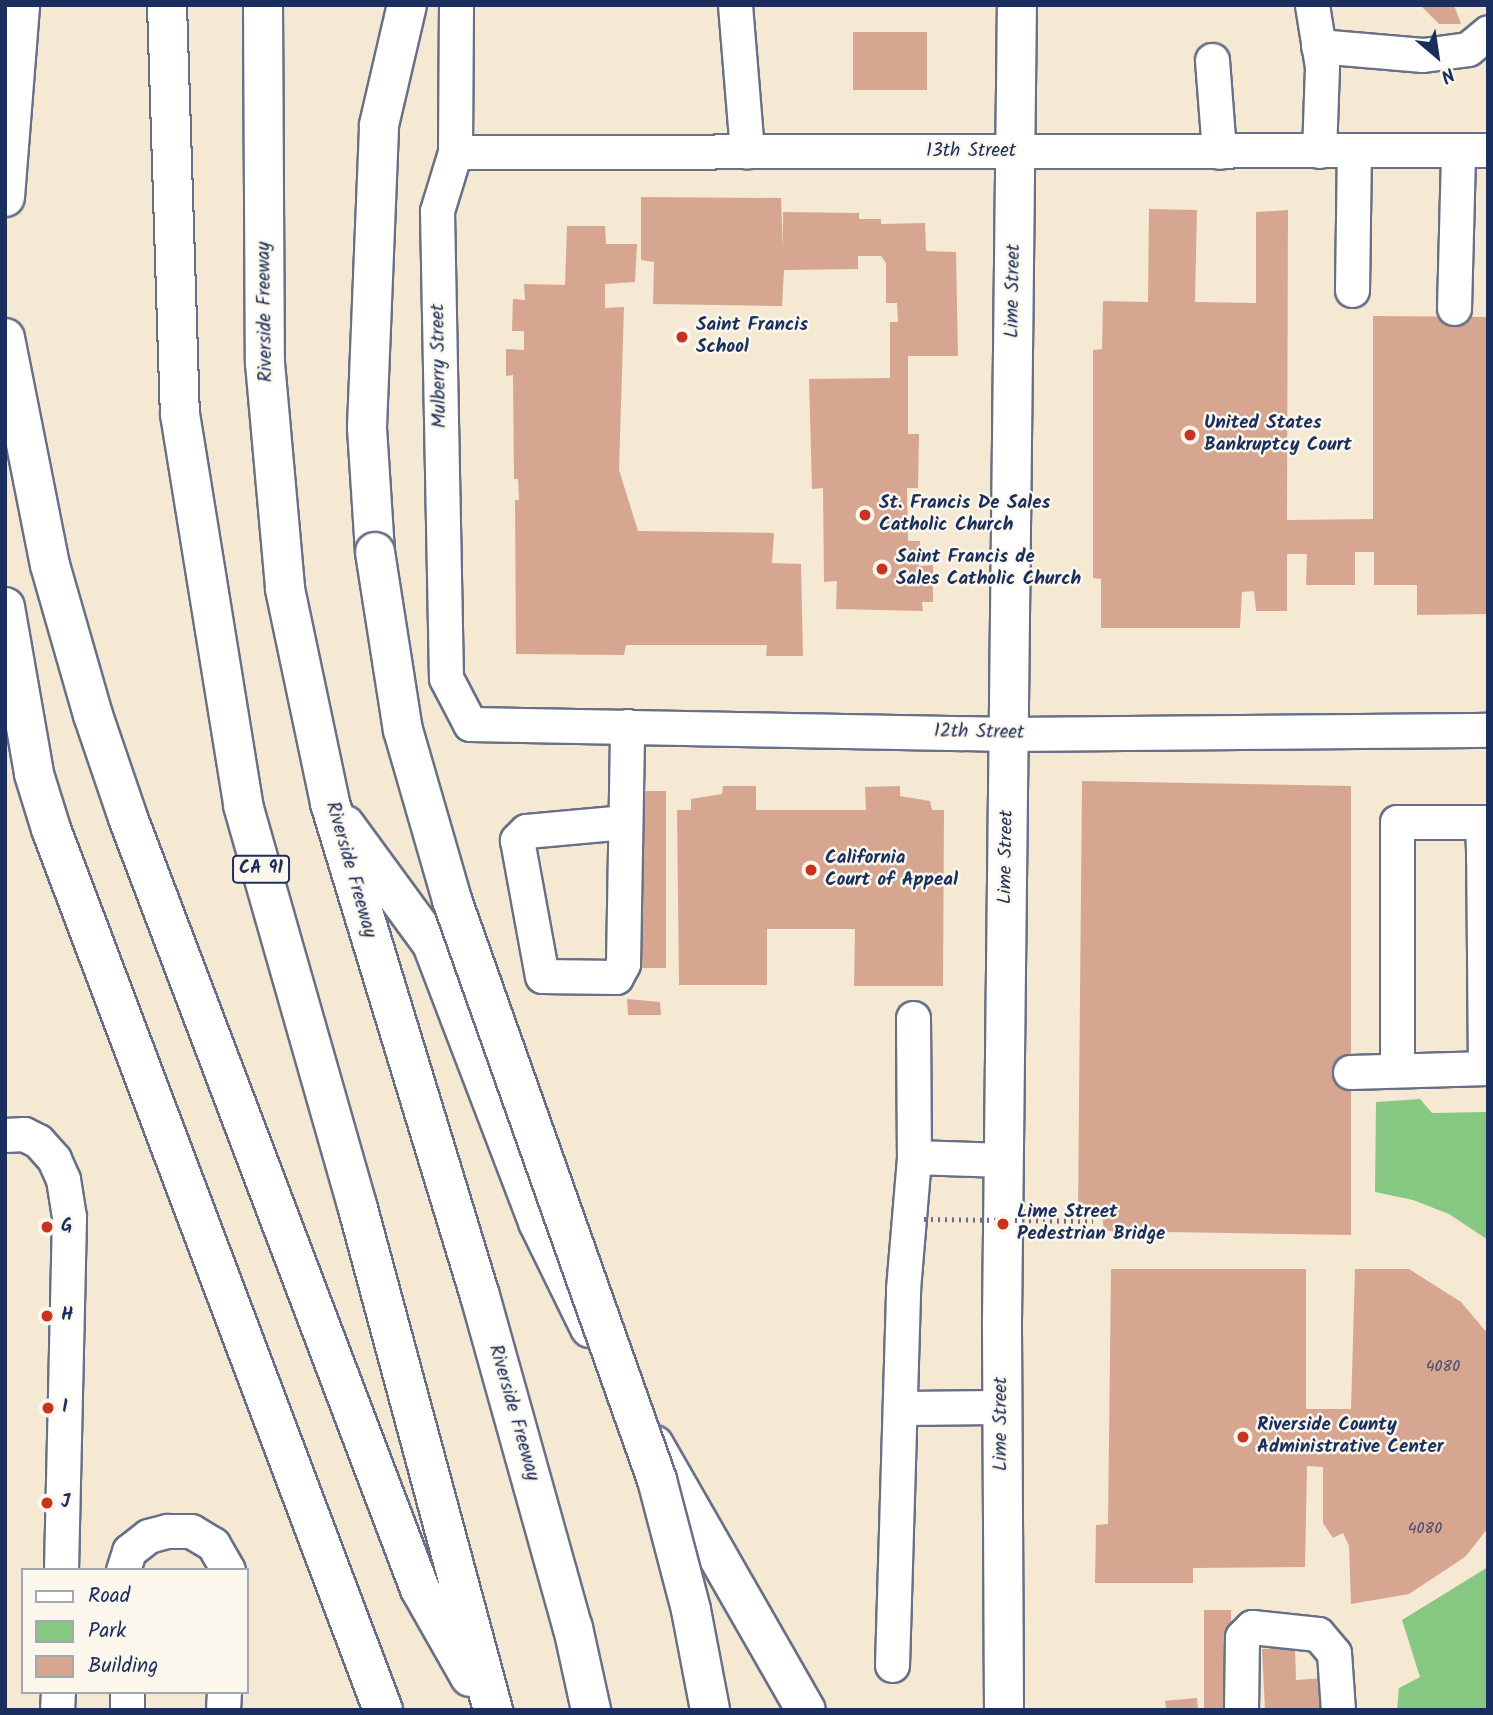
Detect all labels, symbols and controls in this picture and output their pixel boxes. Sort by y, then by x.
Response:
north arrow [1402,21,1472,91]
text: N [1435,58,1460,90]
street label: 13th Street [926,141,1016,163]
street label: Riverside Freeway [253,241,279,383]
street label: Lime Street [1002,244,1026,338]
street label: Mulberry Street [428,304,452,428]
place label: Saint Francis School [696,315,808,359]
marker: Saint Francis School [674,329,690,345]
place label: United States Bankruptcy Court [1204,413,1352,457]
marker: United States Bankruptcy Court [1182,427,1198,443]
place label: St. Francis De Sales Catholic Church [879,493,1050,537]
marker: St. Francis De Sales Catholic Church [857,507,873,523]
place label: Saint Francis de Sales Catholic Church [896,547,1081,591]
marker: Saint Francis de Sales Catholic Church [874,561,890,577]
street label: 12th Street [934,721,1024,745]
street label: Riverside Freeway [320,799,380,941]
street label: Lime Street [995,810,1019,904]
place label: California Court of Appeal [825,848,958,892]
road number: CA 91 [231,854,291,884]
marker: California Court of Appeal [803,862,819,878]
place label: Lime Street Pedestrian Bridge [1017,1202,1165,1246]
place label: G [61,1216,72,1238]
marker: Lime Street Pedestrian Bridge [995,1216,1011,1232]
marker: G [39,1219,55,1235]
place label: H [61,1305,73,1327]
marker: H [39,1308,55,1324]
street label: Riverside Freeway [483,1342,543,1484]
house number: 4080 [1426,1357,1460,1377]
street label: Lime Street [991,1377,1013,1471]
place label: I [62,1397,68,1419]
marker: I [40,1400,56,1416]
place label: Riverside County Administrative Center [1257,1415,1444,1459]
marker: Riverside County Administrative Center [1235,1429,1251,1445]
place label: J [61,1492,70,1514]
marker: J [39,1495,55,1511]
house number: 4080 [1408,1519,1442,1539]
legend [21,1568,248,1694]
text: Road [88,1580,130,1613]
text: Park [88,1615,126,1648]
text: Building [88,1650,158,1683]

